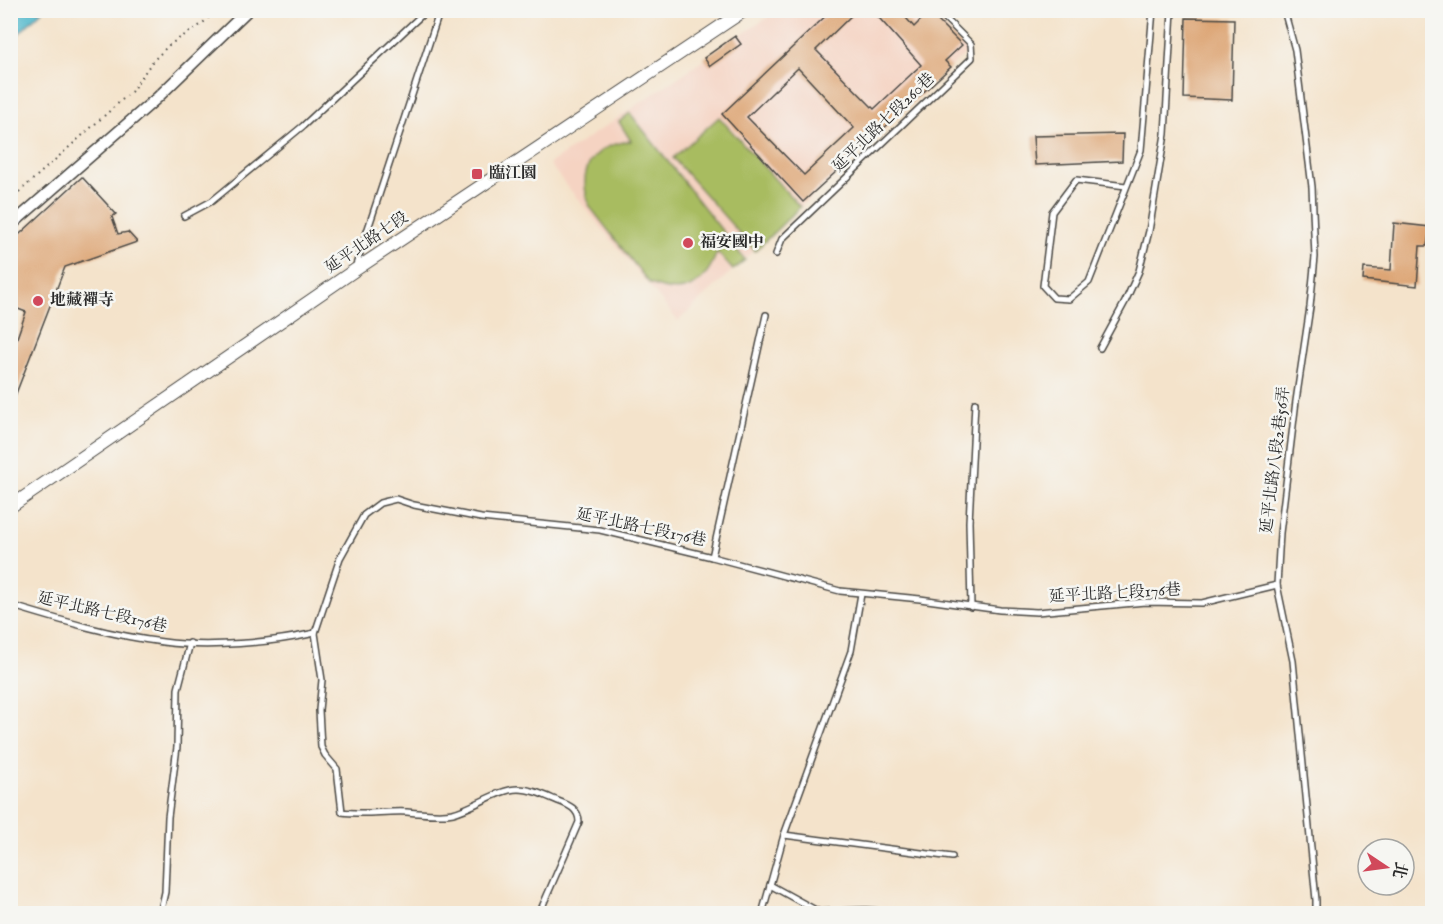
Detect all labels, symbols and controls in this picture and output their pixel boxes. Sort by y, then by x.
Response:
street label: 延平北路七段260巷 [829,69,939,177]
place label: 臨江園 [489,164,537,184]
marker: 臨江園 [470,167,484,181]
street label: 延平北路七段 [322,208,412,278]
place label: 福安國中 [700,233,764,253]
marker: 福安國中 [681,236,695,250]
place label: 地藏禪寺 [50,291,114,311]
marker: 地藏禪寺 [31,294,45,308]
street label: 延平北路八段2巷56弄 [1257,385,1295,535]
street label: 延平北路七段176巷 [574,504,708,552]
street label: 延平北路七段176巷 [1048,581,1182,607]
street label: 延平北路七段176巷 [35,588,169,638]
north arrow [1356,837,1416,897]
text: 北 [1387,860,1410,880]

